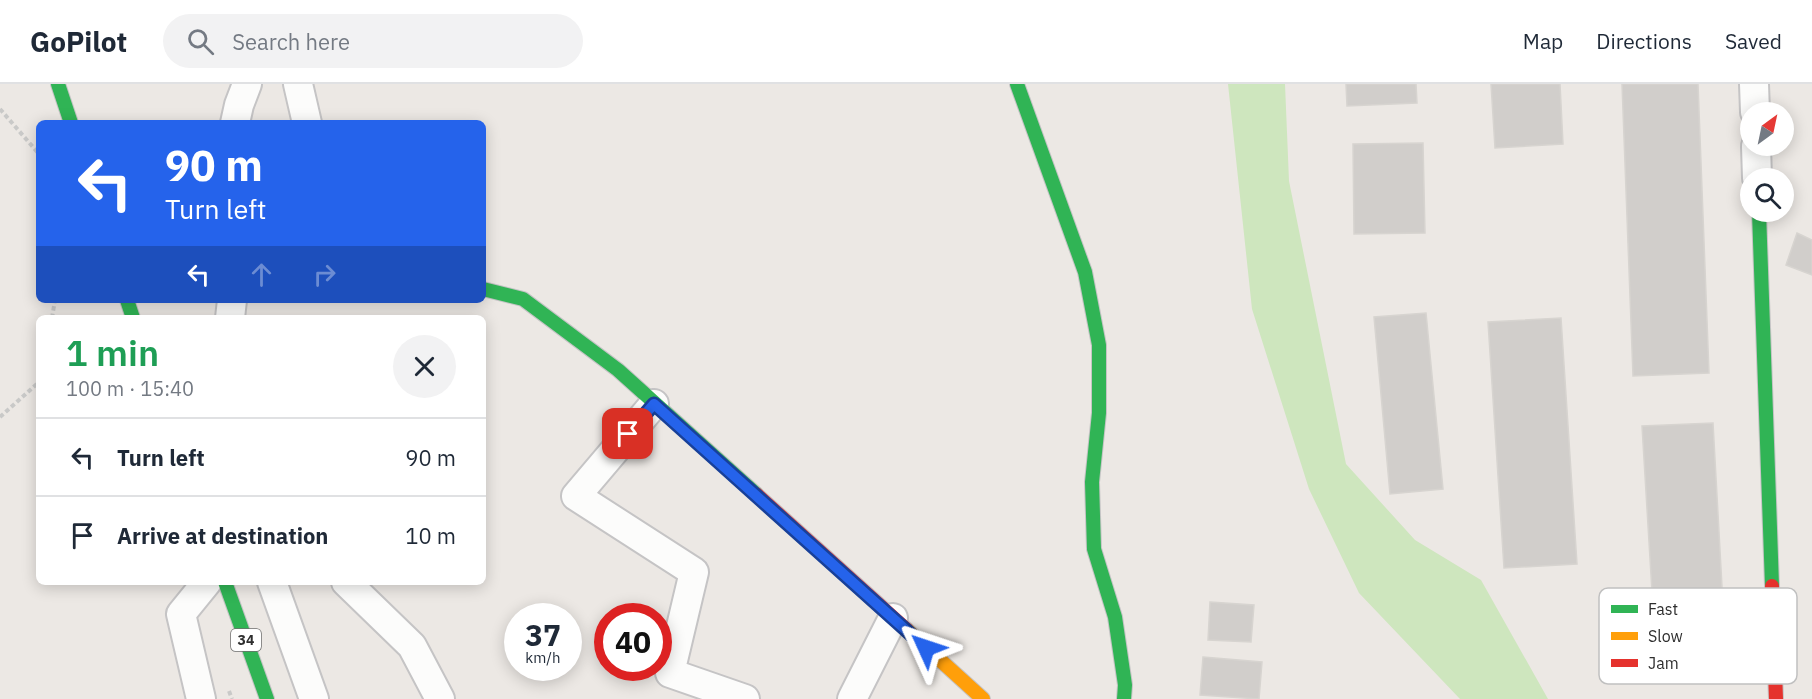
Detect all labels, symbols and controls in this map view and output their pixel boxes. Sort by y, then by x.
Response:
search box [163,14,583,68]
text: GoPilot [30,23,127,60]
icon: search [184,25,217,58]
text: Search here [232,27,350,56]
text: Map [1523,27,1563,55]
text: Directions [1596,27,1692,55]
text: Saved [1725,27,1782,55]
north arrow [1740,102,1794,156]
map controls [1740,102,1794,222]
text: 90 m [165,138,263,193]
icon: left [66,144,144,222]
button: search [1740,168,1794,222]
text: Turn left [165,191,266,226]
icon: left [182,258,215,291]
icon: ahead [245,258,278,291]
icon: right [308,258,341,291]
text: 1 min [66,329,159,376]
button: close [393,335,456,398]
text: 100 m · 15:40 [66,375,194,402]
pin [602,408,653,459]
icon: arrive [611,417,644,450]
icon: left [66,441,99,474]
text: Turn left [117,443,205,472]
text: 90 m [405,443,456,472]
icon: arrive [66,519,99,552]
text: Arrive at destination [117,521,328,550]
text: 10 m [405,521,456,550]
legend [1599,588,1797,684]
text: Fast [1648,599,1678,619]
speed limit sign: 40 [594,603,672,681]
text: 37 [525,615,561,654]
position arrow [894,616,958,680]
text: Slow [1648,626,1683,646]
road number: 34 [231,629,261,651]
text: km/h [525,648,561,667]
text: Jam [1648,653,1679,673]

